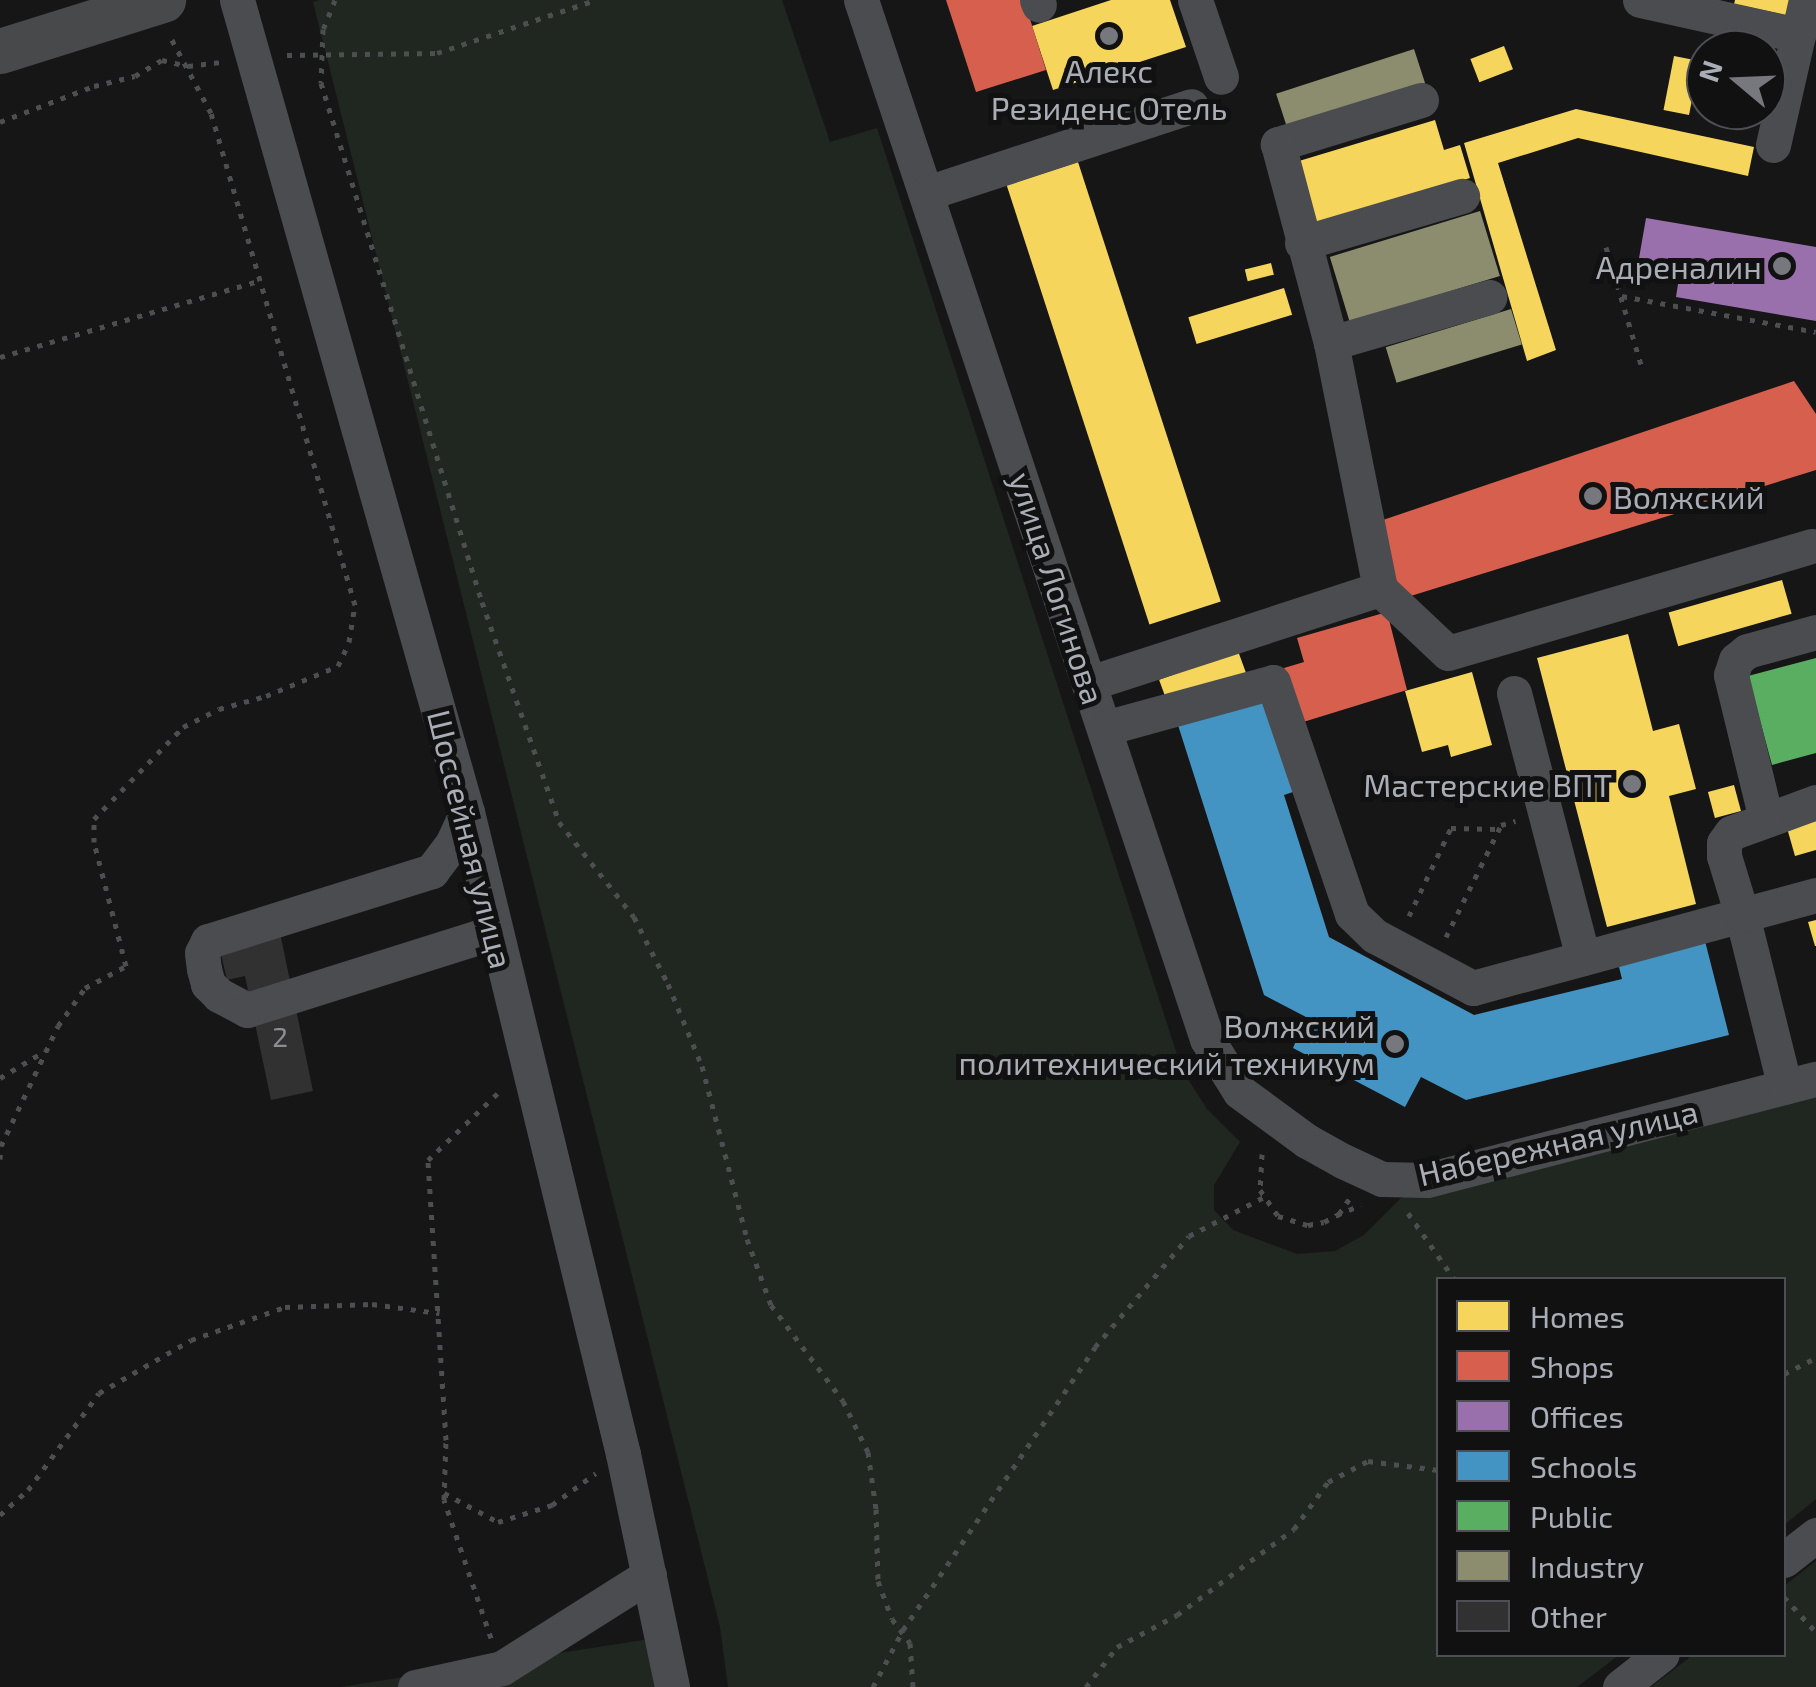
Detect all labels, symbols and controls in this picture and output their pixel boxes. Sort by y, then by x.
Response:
marker: Алекс Резиденс Отель [1098,25,1120,47]
north arrow [1686,30,1786,130]
place label: Алекс Резиденс Отель [991,52,1227,127]
text: N [1690,56,1729,86]
place label: Адреналин [1596,247,1762,285]
marker: Адреналин [1771,255,1793,277]
street label: улица Логинова [1002,467,1114,709]
place label: Волжский [1613,477,1764,515]
marker: Волжский [1582,485,1604,507]
street label: Шоссейная улица [420,706,522,972]
place label: Мастерские ВПТ [1363,765,1612,803]
marker: Мастерские ВПТ [1621,773,1643,795]
place label: Волжский политехнический техникум [959,1007,1375,1082]
house number: 2 [272,1019,288,1053]
marker: Волжский политехнический техникум [1384,1033,1406,1055]
street label: Набережная улица [1414,1091,1702,1193]
legend [1436,1277,1786,1657]
text: Homes [1530,1298,1625,1334]
text: Shops [1530,1348,1614,1384]
text: Offices [1530,1398,1624,1434]
text: Schools [1530,1448,1637,1484]
text: Public [1530,1498,1613,1534]
text: Industry [1530,1548,1644,1584]
text: Other [1530,1598,1607,1634]

